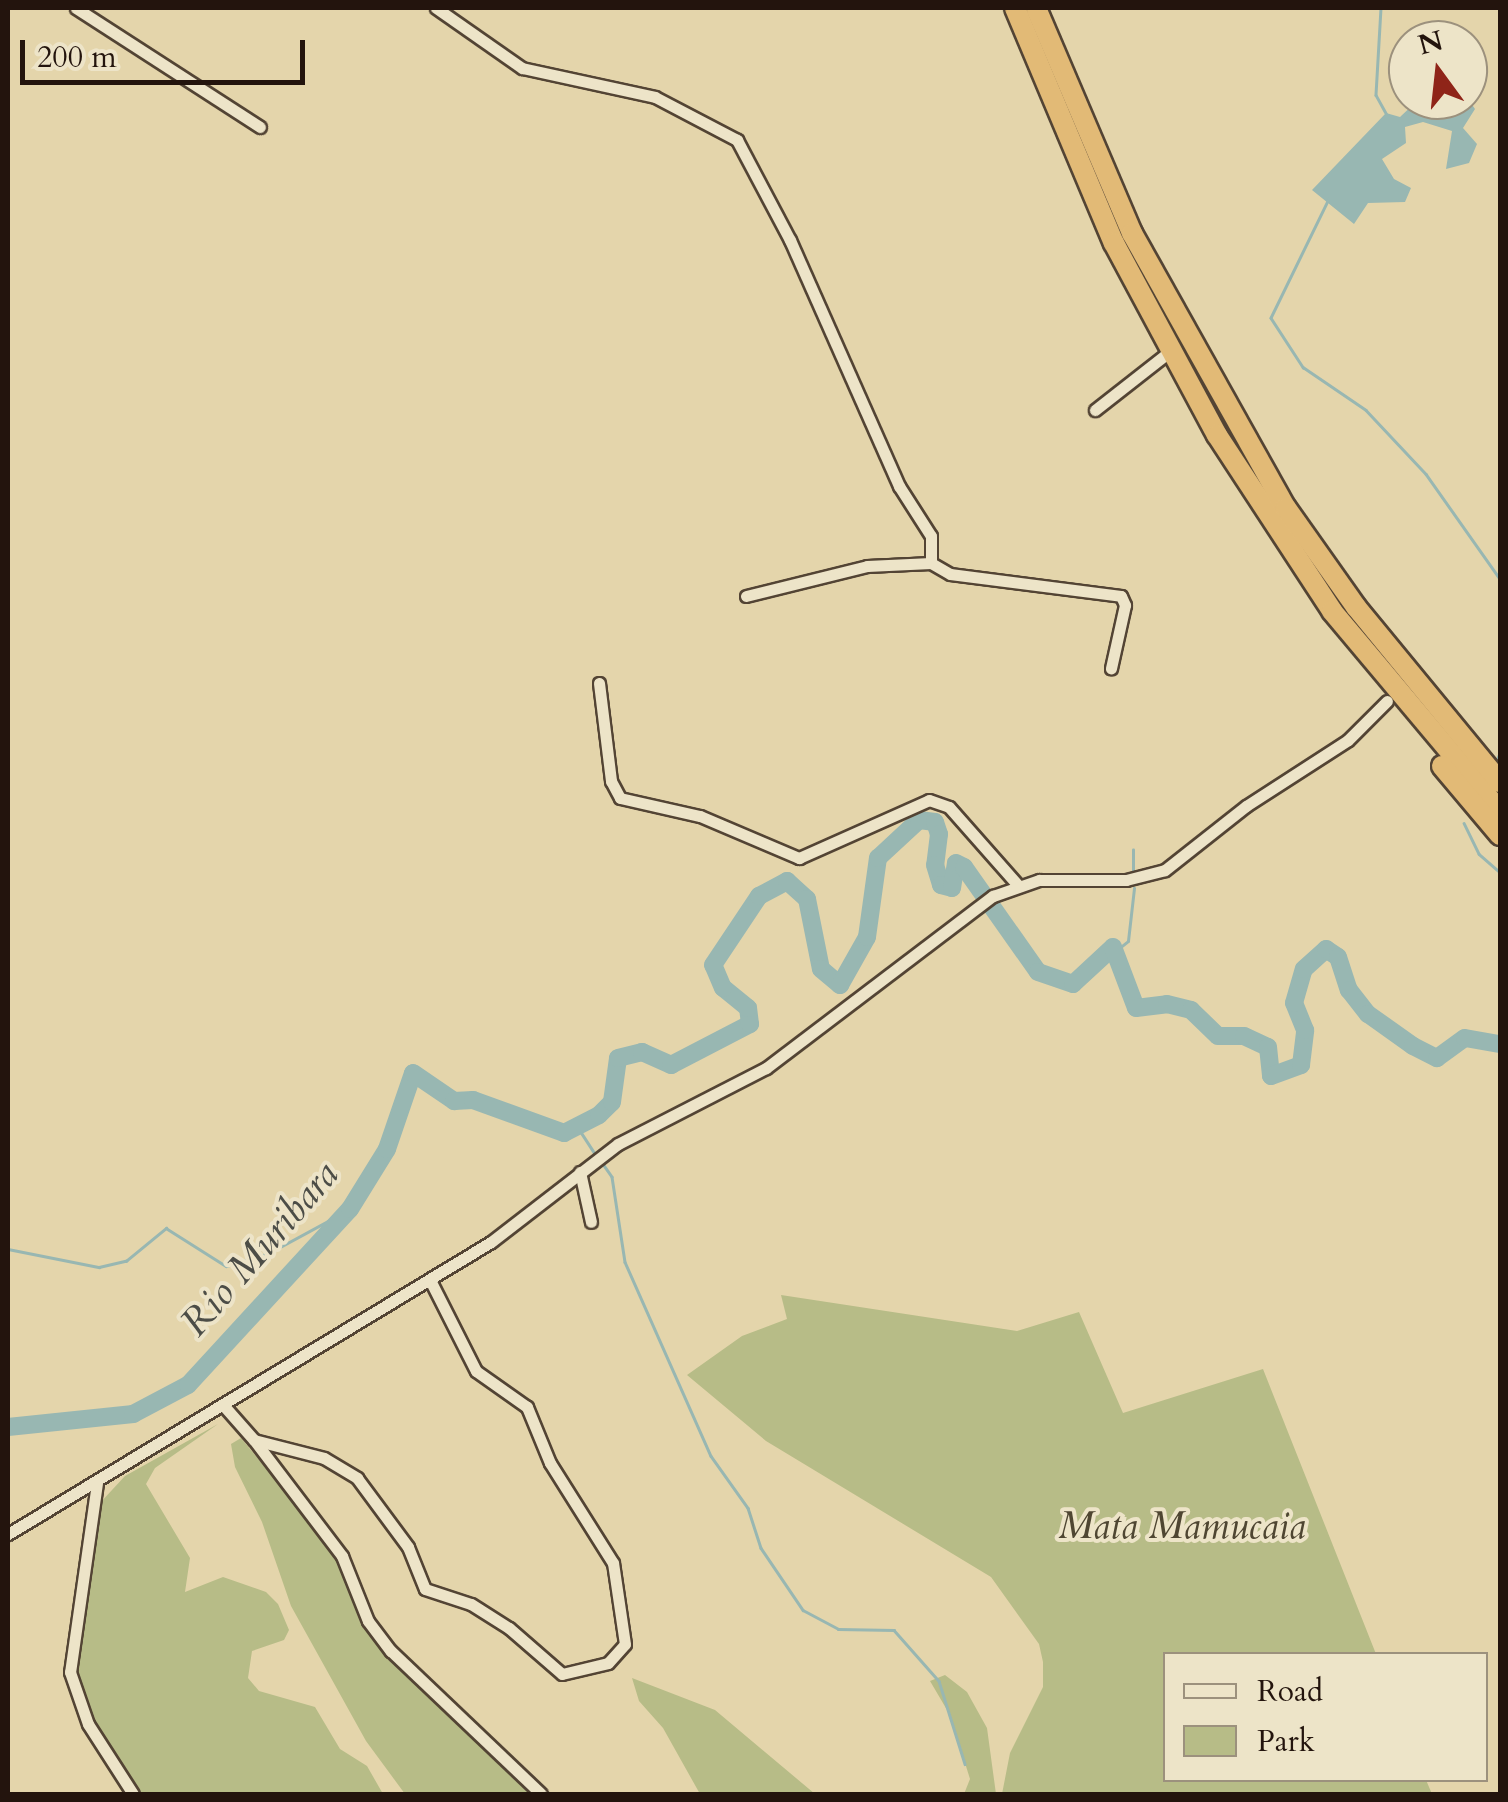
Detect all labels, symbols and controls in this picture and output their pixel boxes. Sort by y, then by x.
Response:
scale bar [25,20,310,82]
north arrow [1388,20,1488,120]
text: N [1414,21,1447,64]
text: 200 m [37,37,117,78]
water label: Rio Muribara [171,1152,349,1346]
park label: Mata Mamucaia [1058,1504,1306,1550]
legend [1163,1652,1488,1782]
text: Road [1257,1671,1323,1712]
text: Park [1257,1721,1315,1762]

